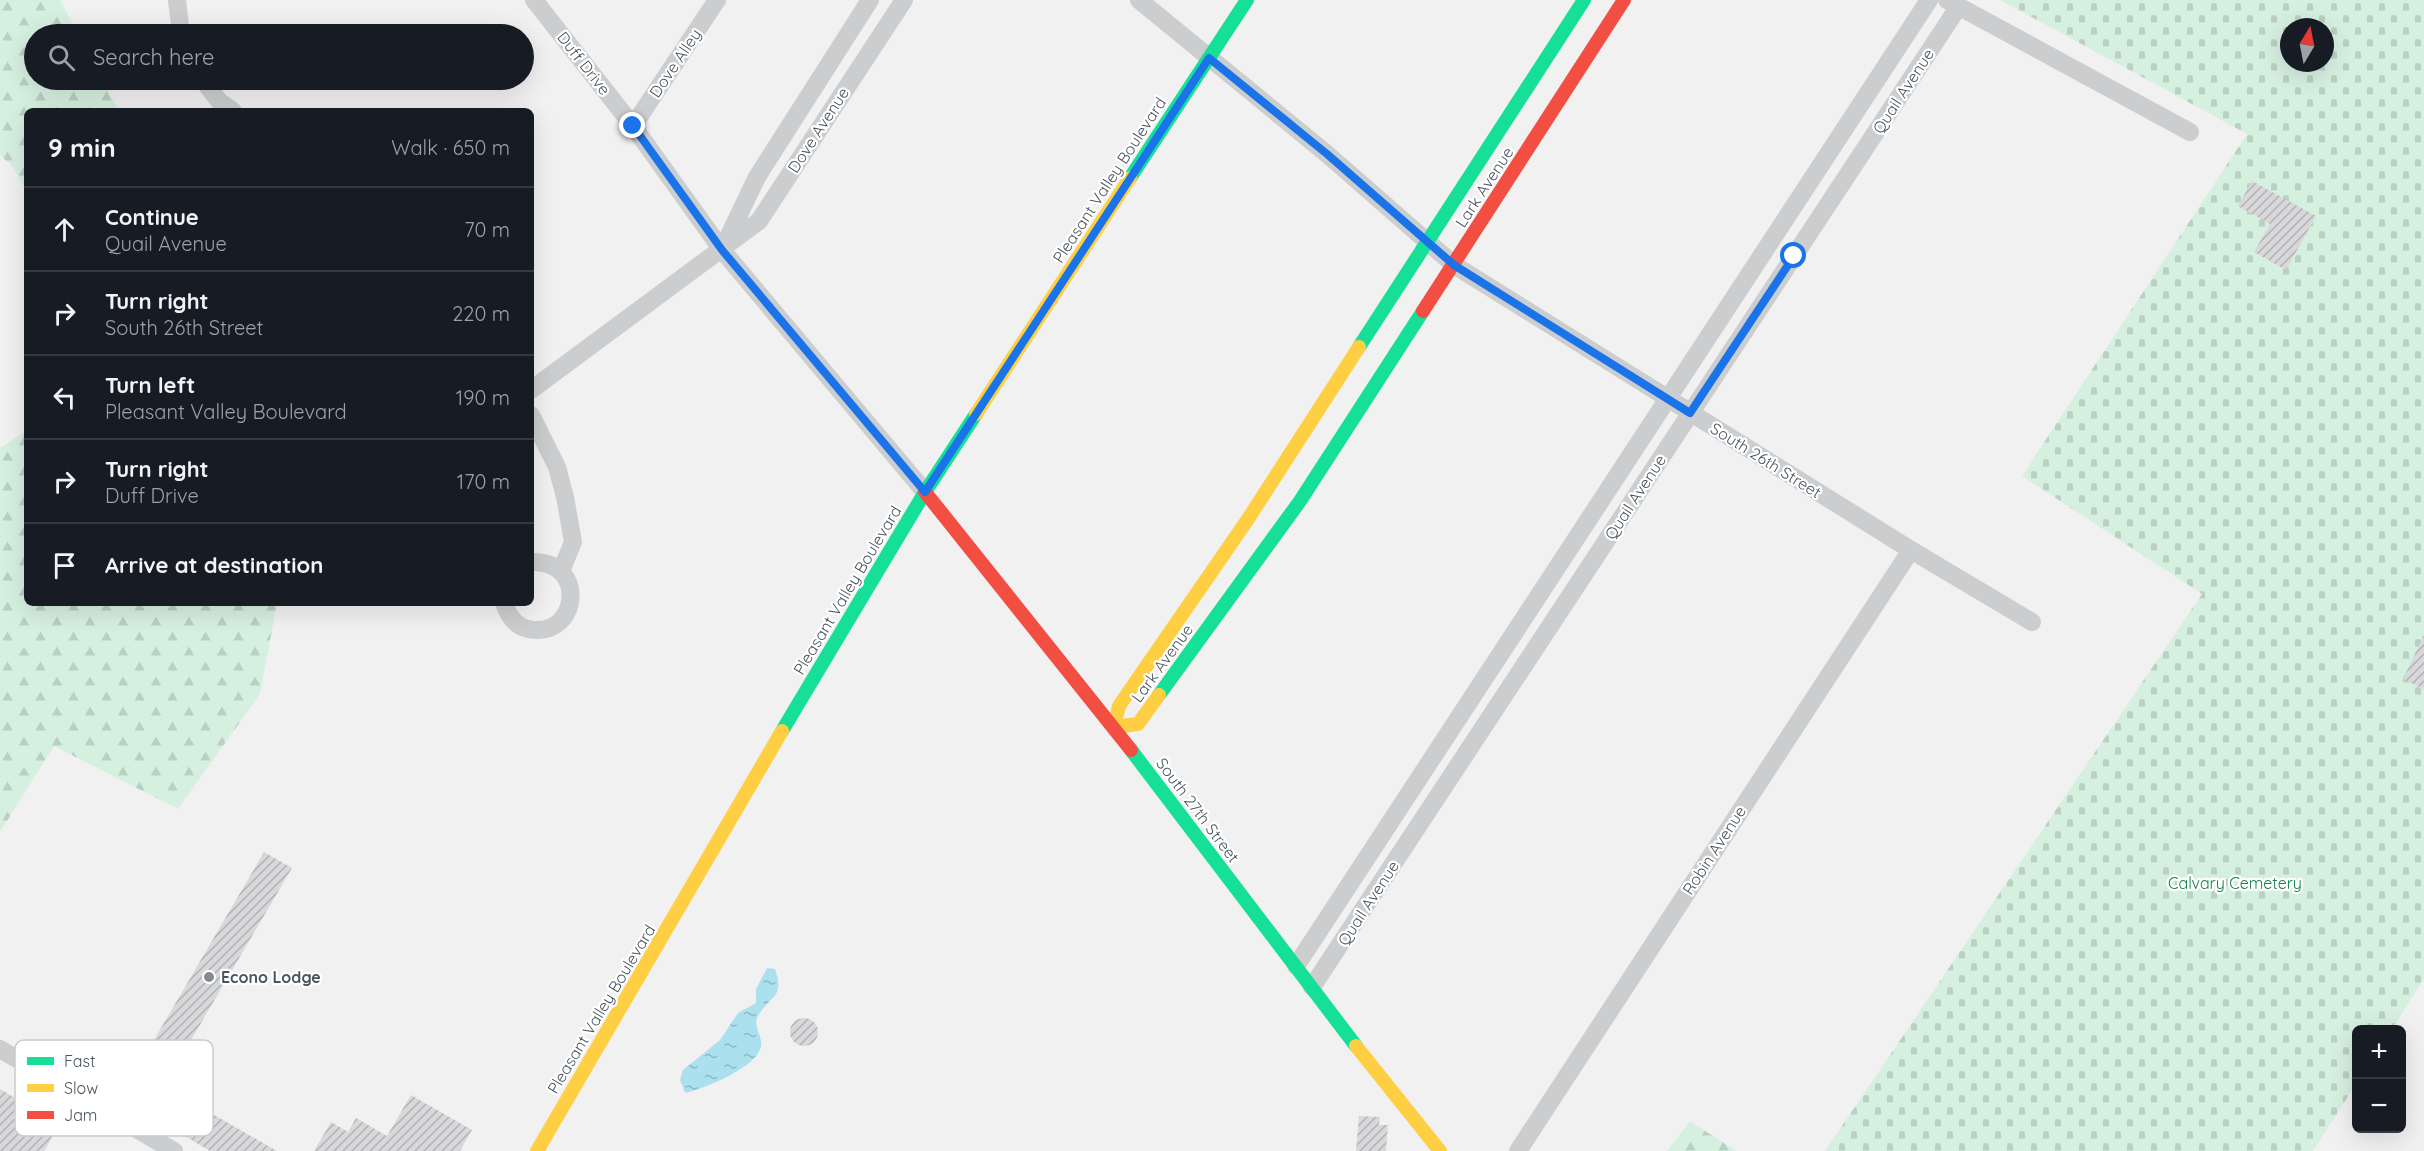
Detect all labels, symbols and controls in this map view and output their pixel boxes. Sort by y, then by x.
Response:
north arrow [2280,18,2334,72]
search box [24,24,534,90]
street label: Dove Alley [645,25,705,101]
street label: Duff Drive [553,27,615,99]
icon: search [45,41,78,74]
text: Search here [93,43,214,71]
street label: Quail Avenue [1868,45,1938,137]
street label: Dove Avenue [783,84,853,176]
street label: Pleasant Valley Boulevard [1048,94,1170,266]
route end [619,112,645,138]
text: 9 min [48,131,116,164]
text: Walk · 650 m [391,135,510,160]
street label: Lark Avenue [1451,143,1517,231]
text: Continue [105,203,199,231]
icon: ahead [48,213,81,246]
text: 70 m [464,217,510,242]
text: Quail Avenue [105,231,227,256]
route start [1780,242,1806,268]
text: Turn right [105,287,209,315]
icon: right [48,297,81,330]
text: 220 m [452,301,510,326]
text: South 26th Street [105,315,263,340]
text: Turn left [105,371,195,399]
icon: left [48,381,81,414]
text: 190 m [456,385,510,410]
text: Pleasant Valley Boulevard [105,399,347,424]
street label: South 26th Street [1707,418,1825,502]
street label: Quail Avenue [1600,451,1670,543]
text: Turn right [105,455,209,483]
icon: right [48,465,81,498]
text: 170 m [457,469,510,494]
text: Duff Drive [105,483,199,508]
street label: Pleasant Valley Boulevard [789,502,905,678]
icon: arrive [48,549,81,582]
text: Arrive at destination [105,551,323,579]
street label: Lark Avenue [1127,620,1197,706]
street label: South 27th Street [1152,754,1244,866]
street label: Robin Avenue [1678,802,1750,898]
street label: Quail Avenue [1333,857,1403,949]
park label: Calvary Cemetery [2168,873,2302,893]
street label: Pleasant Valley Boulevard [543,921,659,1097]
place label: Econo Lodge [221,967,321,987]
marker: Econo Lodge [202,970,216,984]
map controls [2352,1025,2406,1133]
button: + [2352,1025,2406,1079]
legend [15,1040,213,1136]
text: Fast [64,1051,95,1071]
text: Slow [64,1078,98,1098]
button: − [2352,1079,2406,1133]
text: Jam [64,1105,97,1125]

